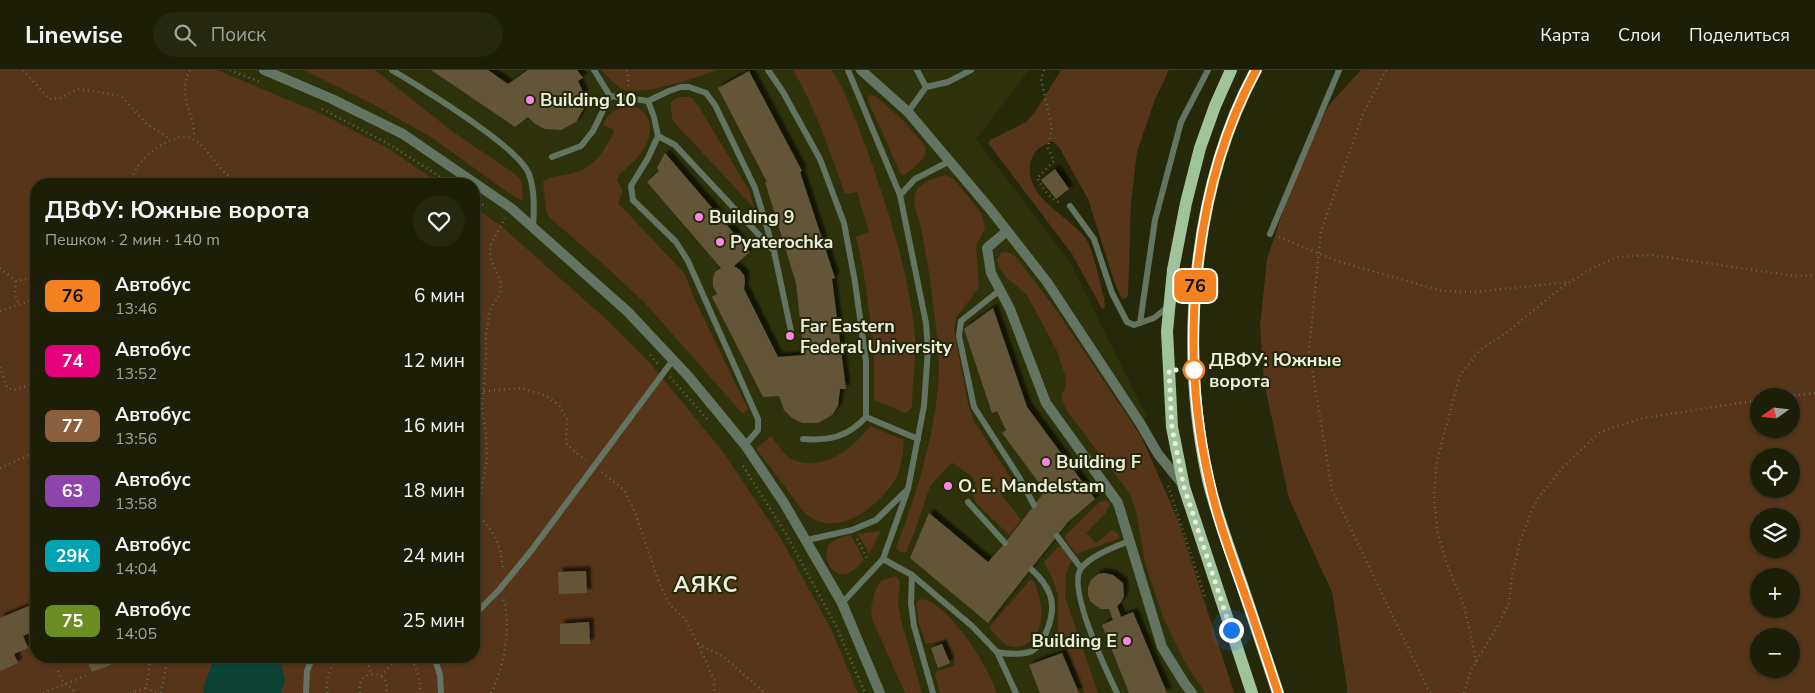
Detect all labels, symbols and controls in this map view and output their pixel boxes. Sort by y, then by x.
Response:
search box [153,12,503,57]
text: Linewise [25,19,123,51]
icon: search [171,21,199,49]
text: Поиск [211,22,266,48]
text: Карта [1540,23,1590,47]
text: Слои [1618,23,1661,47]
text: Поделиться [1689,23,1790,47]
place label: Building 10 [540,88,636,112]
marker: Building 10 [524,94,536,106]
text: ДВФУ: Южные ворота [45,194,310,226]
button: heart [413,195,465,247]
place label: Building 9 [709,205,795,229]
marker: Building 9 [693,211,705,223]
text: Пешком · 2 мин · 140 m [45,229,220,251]
place label: Pyaterochka [730,230,833,254]
marker: Pyaterochka [714,236,726,248]
line badge: 76 [1172,270,1218,302]
text: Автобус [115,272,191,298]
text: 76 [1184,274,1206,298]
text: 6 мин [414,283,465,309]
text: 76 [62,284,83,308]
text: 13:46 [115,298,157,320]
place label: Far Eastern Federal University [800,314,952,359]
marker: Far Eastern Federal University [784,330,796,342]
text: Автобус [115,337,191,363]
text: 12 мин [403,348,465,374]
place label: ДВФУ: Южные ворота [1209,348,1342,393]
text: 74 [62,349,83,373]
marker: ДВФУ: Южные ворота [1183,359,1205,381]
text: 13:52 [115,363,157,385]
north arrow [1750,388,1800,438]
map controls [1750,388,1800,678]
text: Автобус [115,402,191,428]
text: 16 мин [403,413,465,439]
text: 77 [62,414,83,438]
text: 13:56 [115,428,157,450]
button: locate [1750,448,1800,498]
place label: Building F [1056,450,1141,474]
marker: Building F [1040,456,1052,468]
text: Автобус [115,467,191,493]
place label: O. E. Mandelstam [958,474,1104,498]
text: 18 мин [403,478,465,504]
text: 63 [62,479,83,503]
marker: O. E. Mandelstam [942,480,954,492]
text: 13:58 [115,493,157,515]
button: layers [1750,508,1800,558]
text: Автобус [115,532,191,558]
text: 24 мин [403,543,465,569]
text: 29К [56,544,89,568]
text: 14:04 [115,558,157,580]
button: + [1750,568,1800,618]
district label: АЯКС [673,570,739,600]
text: Автобус [115,597,191,623]
text: 25 мин [403,608,465,634]
text: 75 [62,609,83,633]
your location [1219,618,1244,643]
text: 14:05 [115,623,157,645]
button: − [1750,628,1800,678]
place label: Building E [1032,629,1117,653]
marker: Building E [1121,635,1133,647]

